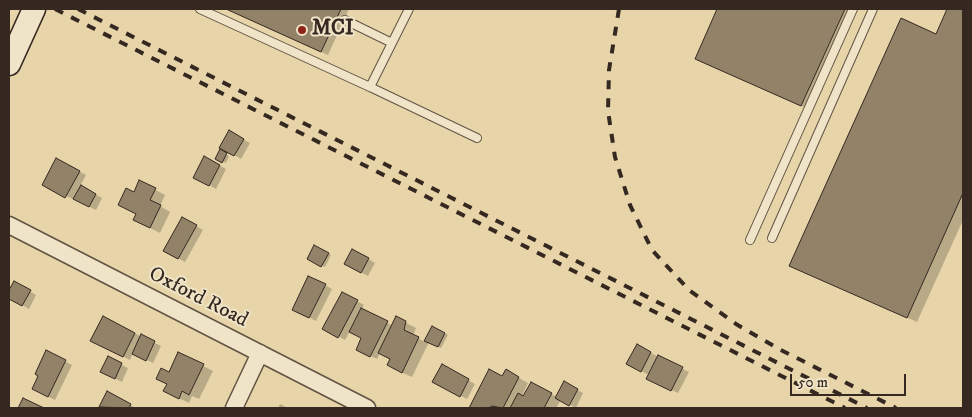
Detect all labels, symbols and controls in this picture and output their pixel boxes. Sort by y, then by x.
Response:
place label: MCI [312,17,354,43]
marker: MCI [296,24,308,36]
street label: Oxford Road [144,262,252,334]
scale bar [792,364,908,396]
text: 50 m [798,373,828,392]

